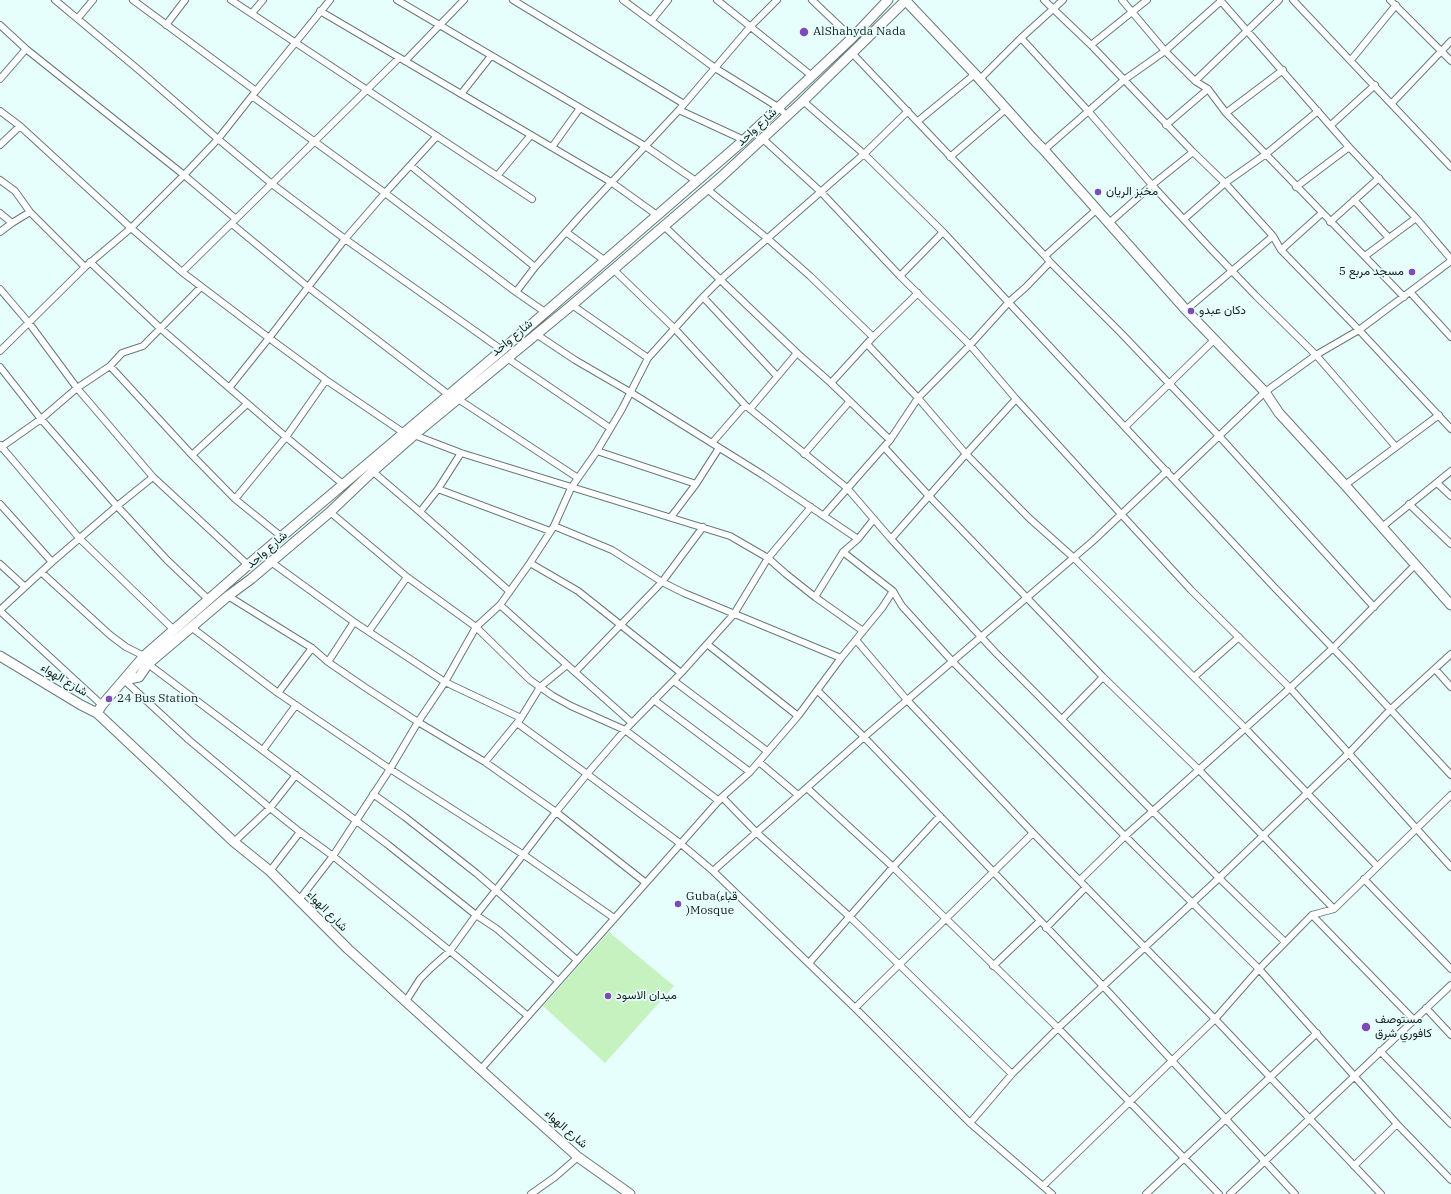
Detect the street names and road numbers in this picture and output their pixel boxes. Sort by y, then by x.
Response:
street label: شارع واحد [734,105,780,149]
street label: شارع واحد [488,317,536,359]
street label: شارع واحد [244,528,290,572]
street label: شارع الهواء [38,660,90,700]
street label: شارع الهواء [303,887,351,935]
street label: شارع الهواء [542,1106,590,1152]

